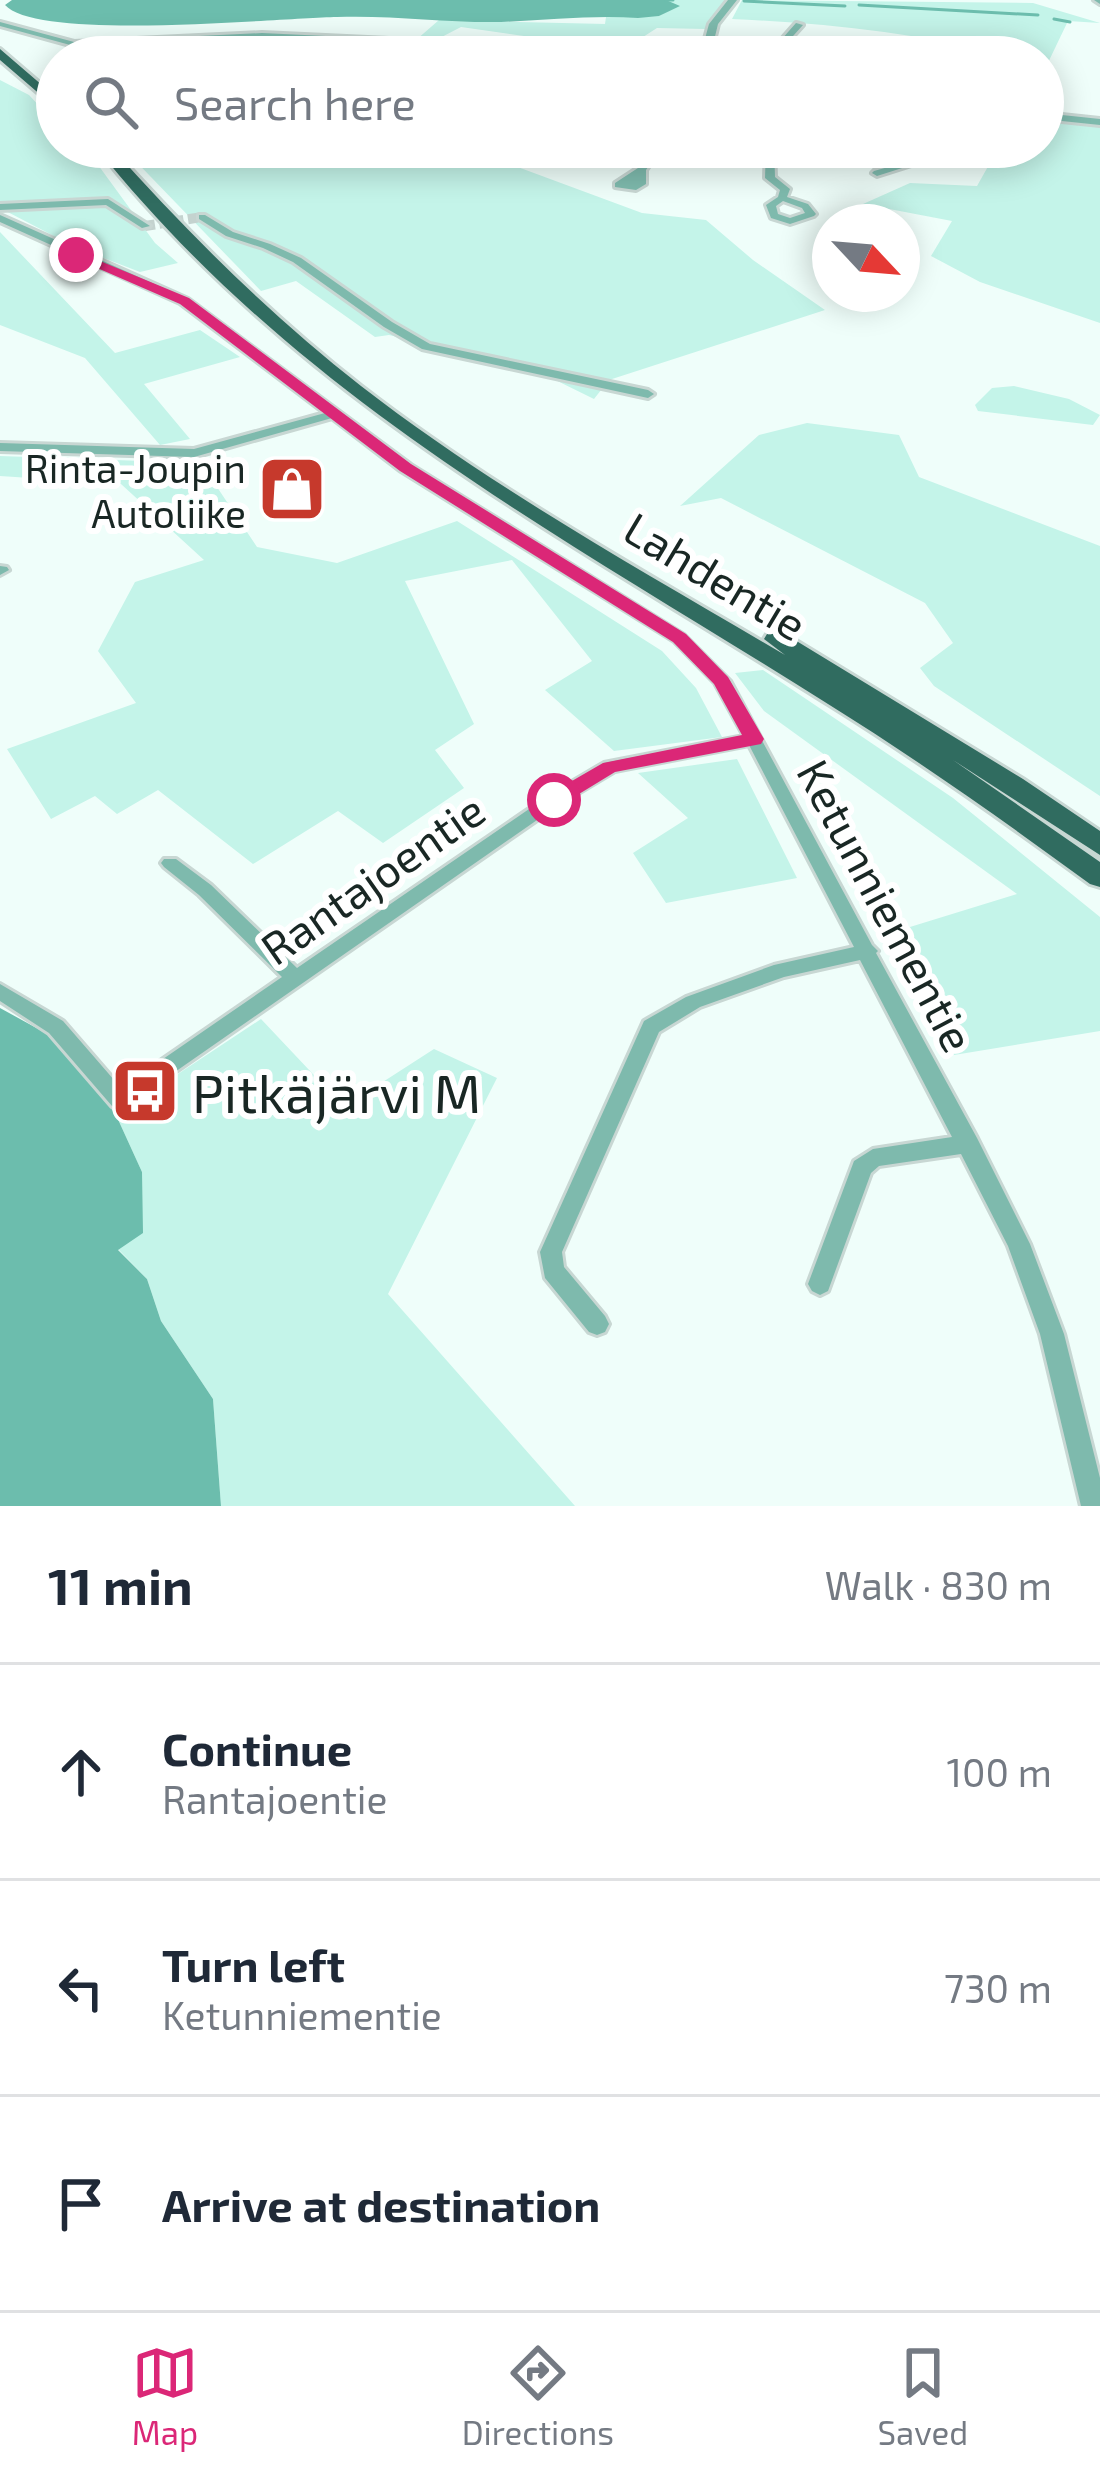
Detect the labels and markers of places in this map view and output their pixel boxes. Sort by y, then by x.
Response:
place label: Rinta-Joupin Autoliike [25,444,246,536]
shop icon: Rinta-Joupin Autoliike [257,454,327,524]
bus stop icon: Pitkäjärvi M [110,1056,180,1126]
place label: Pitkäjärvi M [192,1059,481,1125]

